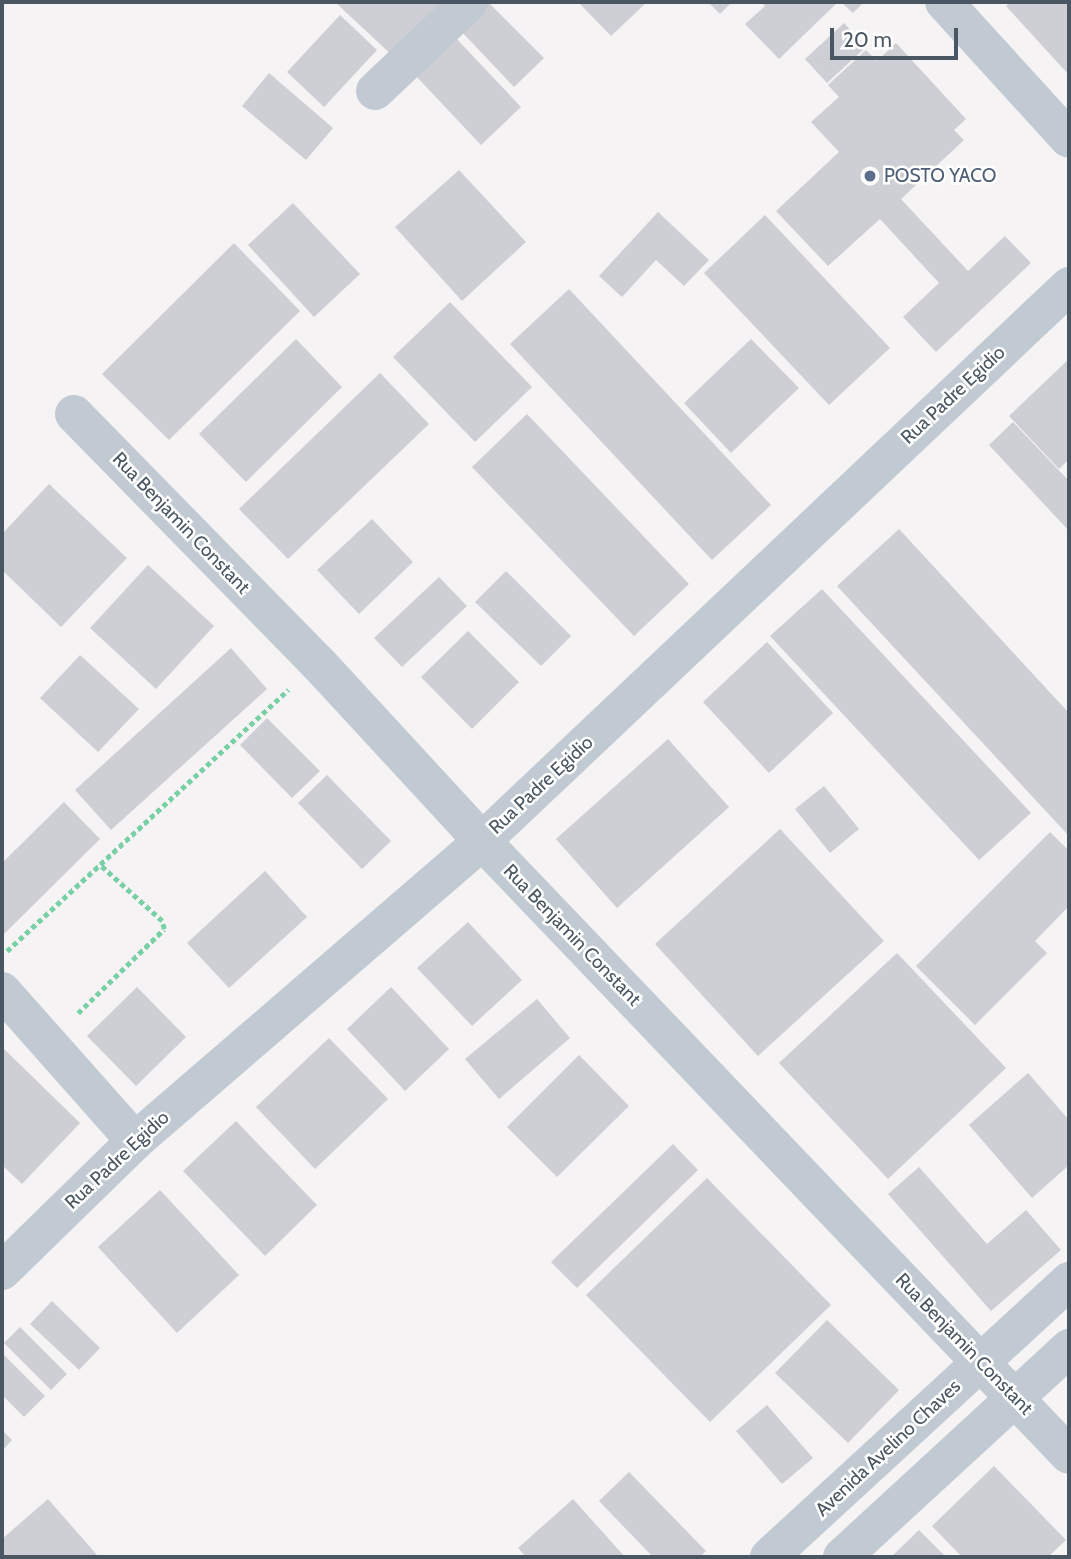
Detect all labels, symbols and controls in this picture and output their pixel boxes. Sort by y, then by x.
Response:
scale bar [833,14,961,58]
text: 20 m [843,27,892,52]
place label: POSTO YACO [884,165,996,187]
marker: POSTO YACO [862,168,878,184]
street label: Rua Padre Egidio [896,341,1010,449]
street label: Rua Benjamin Constant [108,448,254,598]
street label: Rua Padre Egidio [484,731,598,839]
street label: Rua Benjamin Constant [499,860,645,1010]
street label: Rua Padre Egidio [60,1106,174,1214]
street label: Rua Benjamin Constant [891,1269,1037,1419]
street label: Avenida Avelino Chaves [811,1375,965,1521]

